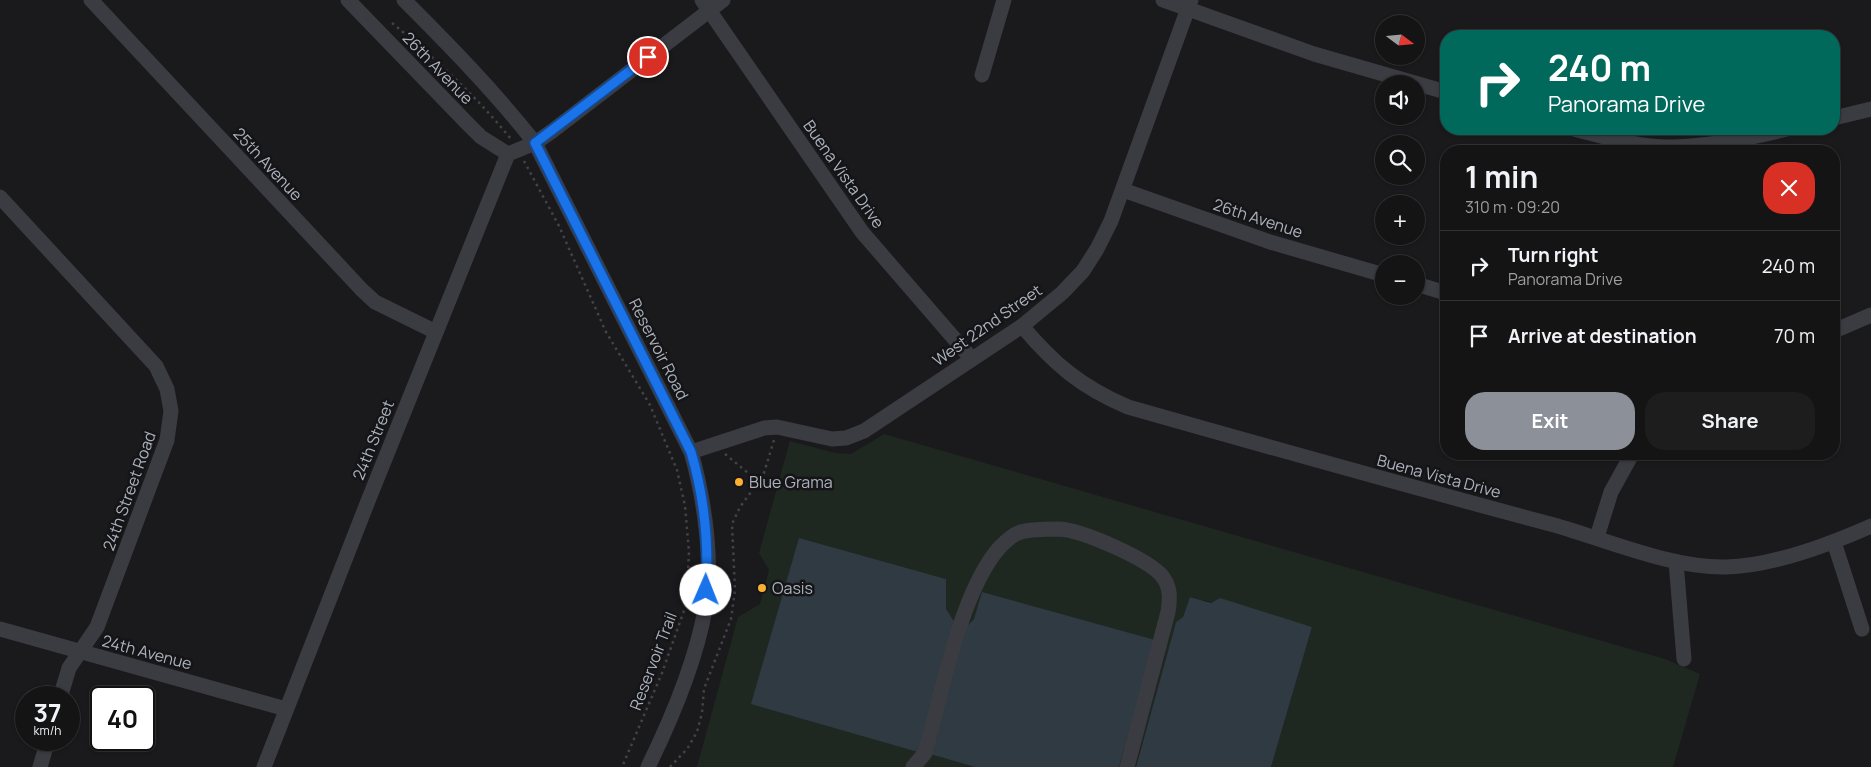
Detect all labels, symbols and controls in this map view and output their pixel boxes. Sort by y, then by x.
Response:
north arrow [1375,15,1425,65]
map controls [1375,15,1425,305]
street label: 26th Avenue [398,27,478,109]
pin [627,36,669,78]
icon: arrive [634,43,662,71]
text: 240 m [1548,44,1651,92]
icon: right [1465,50,1530,115]
button: sound [1375,75,1425,125]
text: Panorama Drive [1548,89,1705,119]
street label: Buena Vista Drive [798,116,890,232]
street label: 25th Avenue [228,123,308,205]
button: search [1375,135,1425,185]
text: 1 min [1465,156,1538,197]
button: close [1763,162,1815,214]
street label: 26th Avenue [1210,193,1306,243]
button: + [1375,195,1425,245]
text: 310 m · 09:20 [1465,196,1560,218]
text: Turn right [1508,242,1598,268]
icon: right [1465,252,1493,280]
text: 240 m [1762,253,1815,279]
button: − [1375,255,1425,305]
text: Panorama Drive [1508,268,1623,290]
street label: West 22nd Street [928,279,1046,371]
street label: Reservoir Road [624,295,694,403]
icon: arrive [1465,322,1493,350]
text: Arrive at destination [1508,323,1697,349]
text: 70 m [1774,323,1815,349]
button: Exit [1465,392,1635,450]
button: Share [1645,392,1815,450]
street label: 24th Street [347,397,399,483]
street label: 24th Street Road [97,428,161,554]
street label: Buena Vista Drive [1375,449,1503,503]
place label: Blue Grama [749,471,833,493]
marker: Blue Grama [733,476,745,488]
position arrow [679,563,731,615]
place label: Oasis [772,577,813,599]
marker: Oasis [756,582,768,594]
street label: Reservoir Trail [624,609,682,713]
street label: 24th Avenue [100,629,194,675]
speed limit sign: 40 [90,686,155,751]
text: 37 [34,695,61,730]
text: km/h [34,722,61,739]

